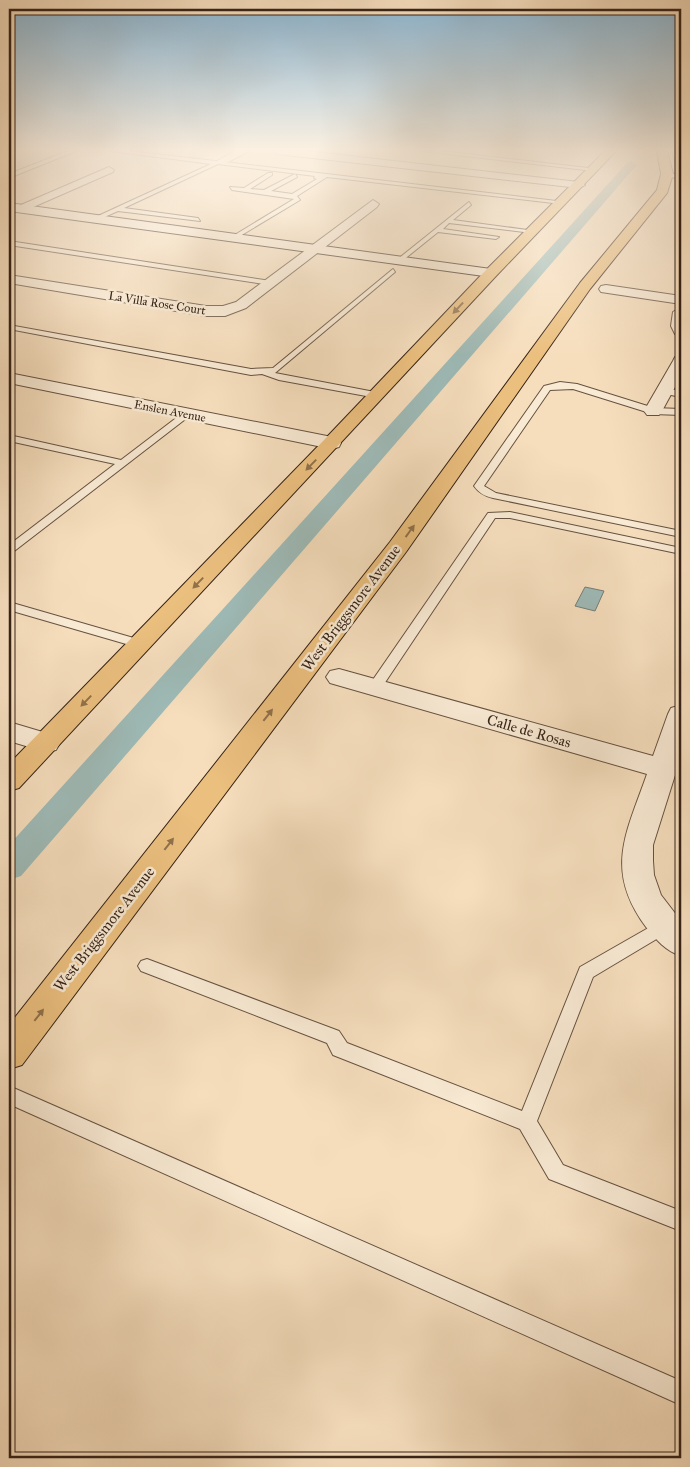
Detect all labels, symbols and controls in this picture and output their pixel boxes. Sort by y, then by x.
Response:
street label: La Villa Rose Court [107,288,207,318]
one-way arrow [452,302,464,314]
street label: Enslen Avenue [133,397,207,425]
one-way arrow [305,459,317,471]
one-way arrow [405,524,415,538]
street label: West Briggsmore Avenue [298,541,404,675]
one-way arrow [192,577,204,589]
one-way arrow [80,694,92,706]
one-way arrow [263,709,274,722]
street label: Calle de Rosas [485,710,573,752]
one-way arrow [164,838,175,851]
street label: West Briggsmore Avenue [50,863,158,995]
one-way arrow [33,1009,44,1022]

